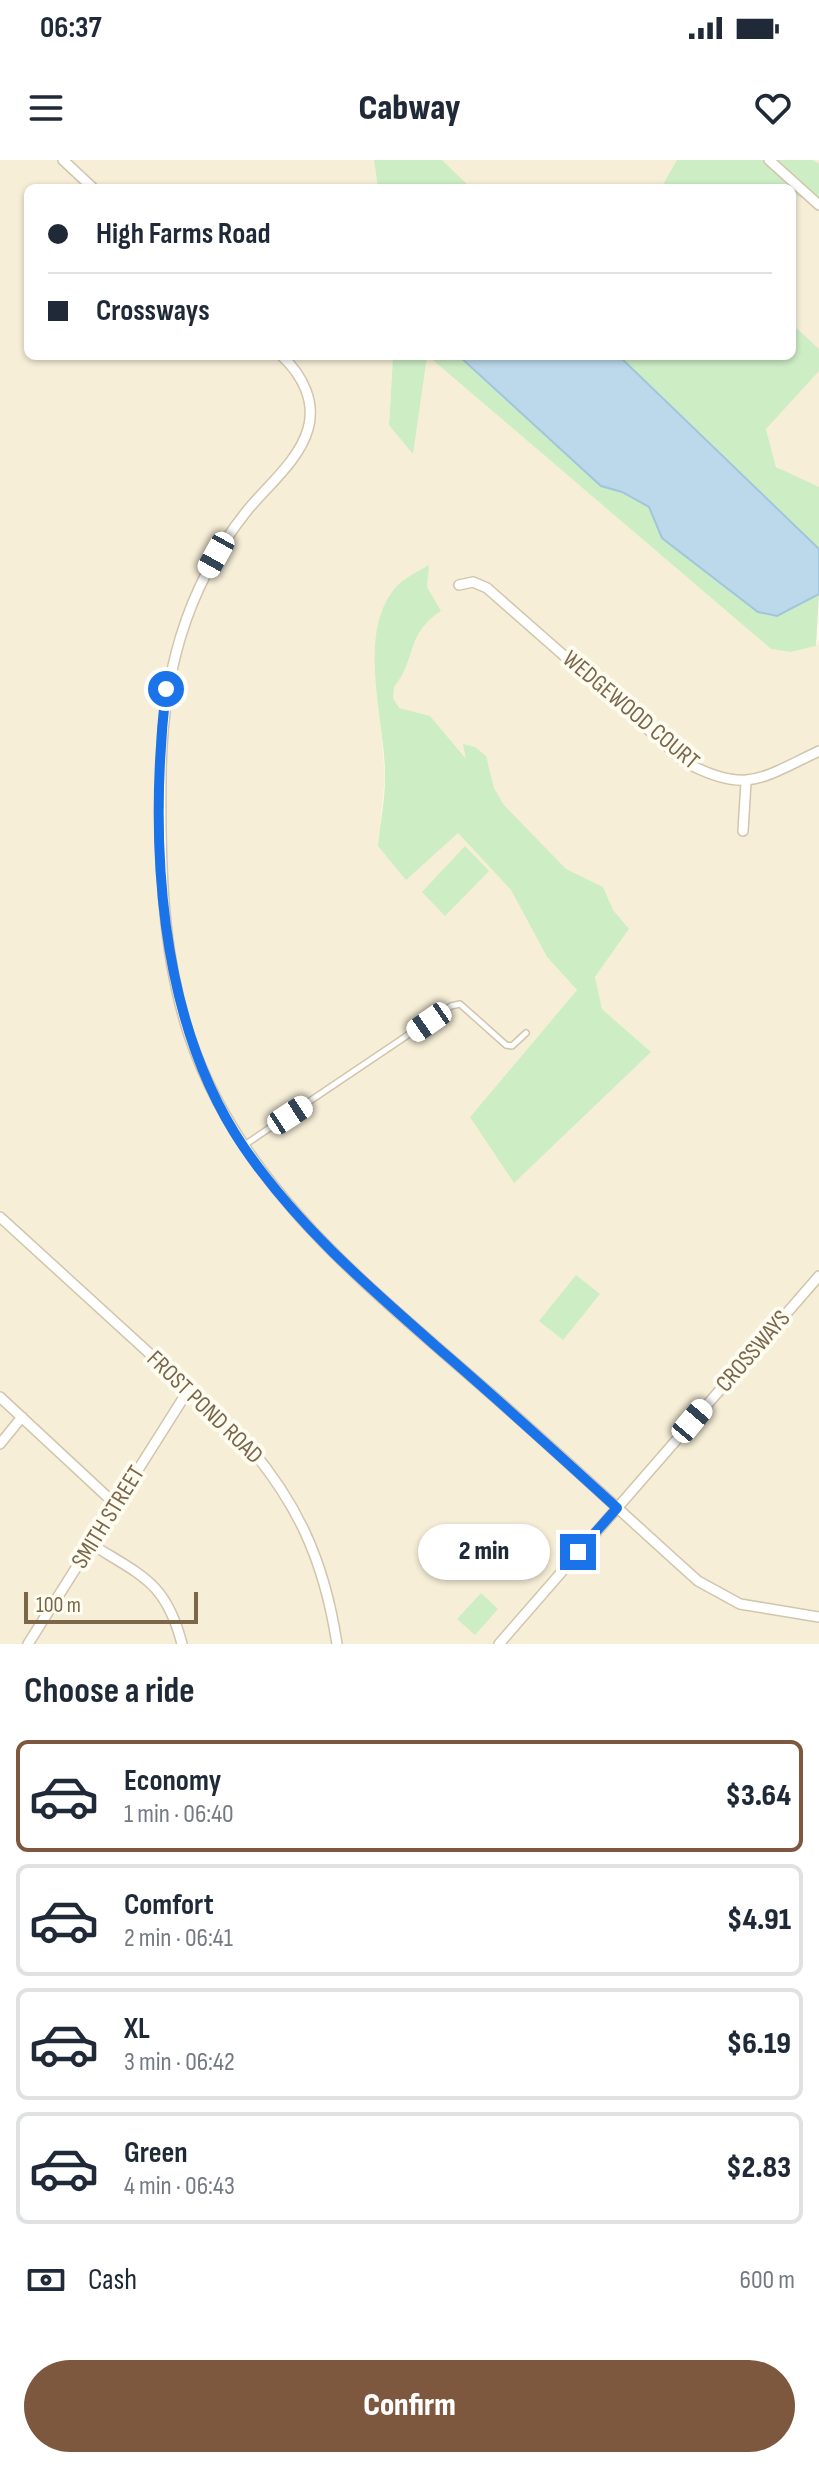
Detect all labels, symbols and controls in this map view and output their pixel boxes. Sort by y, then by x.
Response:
text: 06:37 [40,10,102,46]
icon: menu [24,86,68,130]
icon: heart [751,86,795,130]
text: Cabway [359,87,460,130]
text: High Farms Road [96,216,271,252]
text: Crossways [96,293,210,329]
car [194,528,238,582]
street label: WEDGEWOOD COURT [557,644,706,776]
route start [148,671,184,707]
car [402,998,456,1046]
car [263,1092,317,1138]
street label: CROSSWAYS [710,1304,796,1398]
street label: FROST POND ROAD [141,1344,269,1470]
car [667,1395,717,1447]
street label: SMITH STREET [65,1460,151,1574]
callout: 2 min [418,1524,550,1580]
route end [560,1534,596,1570]
text: 2 min [459,1536,509,1567]
scale bar [24,1588,198,1624]
text: 100 m [36,1592,81,1619]
text: Choose a ride [24,1670,195,1713]
icon: car [28,1760,100,1832]
text: Economy [124,1763,221,1799]
text: $3.64 [725,1778,791,1814]
text: 1 min · 06:40 [124,1799,234,1830]
icon: car [28,1884,100,1956]
text: Comfort [124,1887,214,1923]
text: $4.91 [727,1902,791,1938]
text: 2 min · 06:41 [124,1923,233,1954]
icon: car [28,2008,100,2080]
text: XL [124,2011,150,2047]
text: $6.19 [727,2026,791,2062]
text: 3 min · 06:42 [124,2047,235,2078]
icon: car [28,2132,100,2204]
text: Green [124,2135,188,2171]
text: $2.83 [726,2150,791,2186]
text: 4 min · 06:43 [124,2171,235,2202]
icon: cash [24,2258,68,2302]
text: Cash [88,2262,137,2298]
text: 600 m [740,2265,795,2296]
button: Confirm [24,2360,795,2452]

